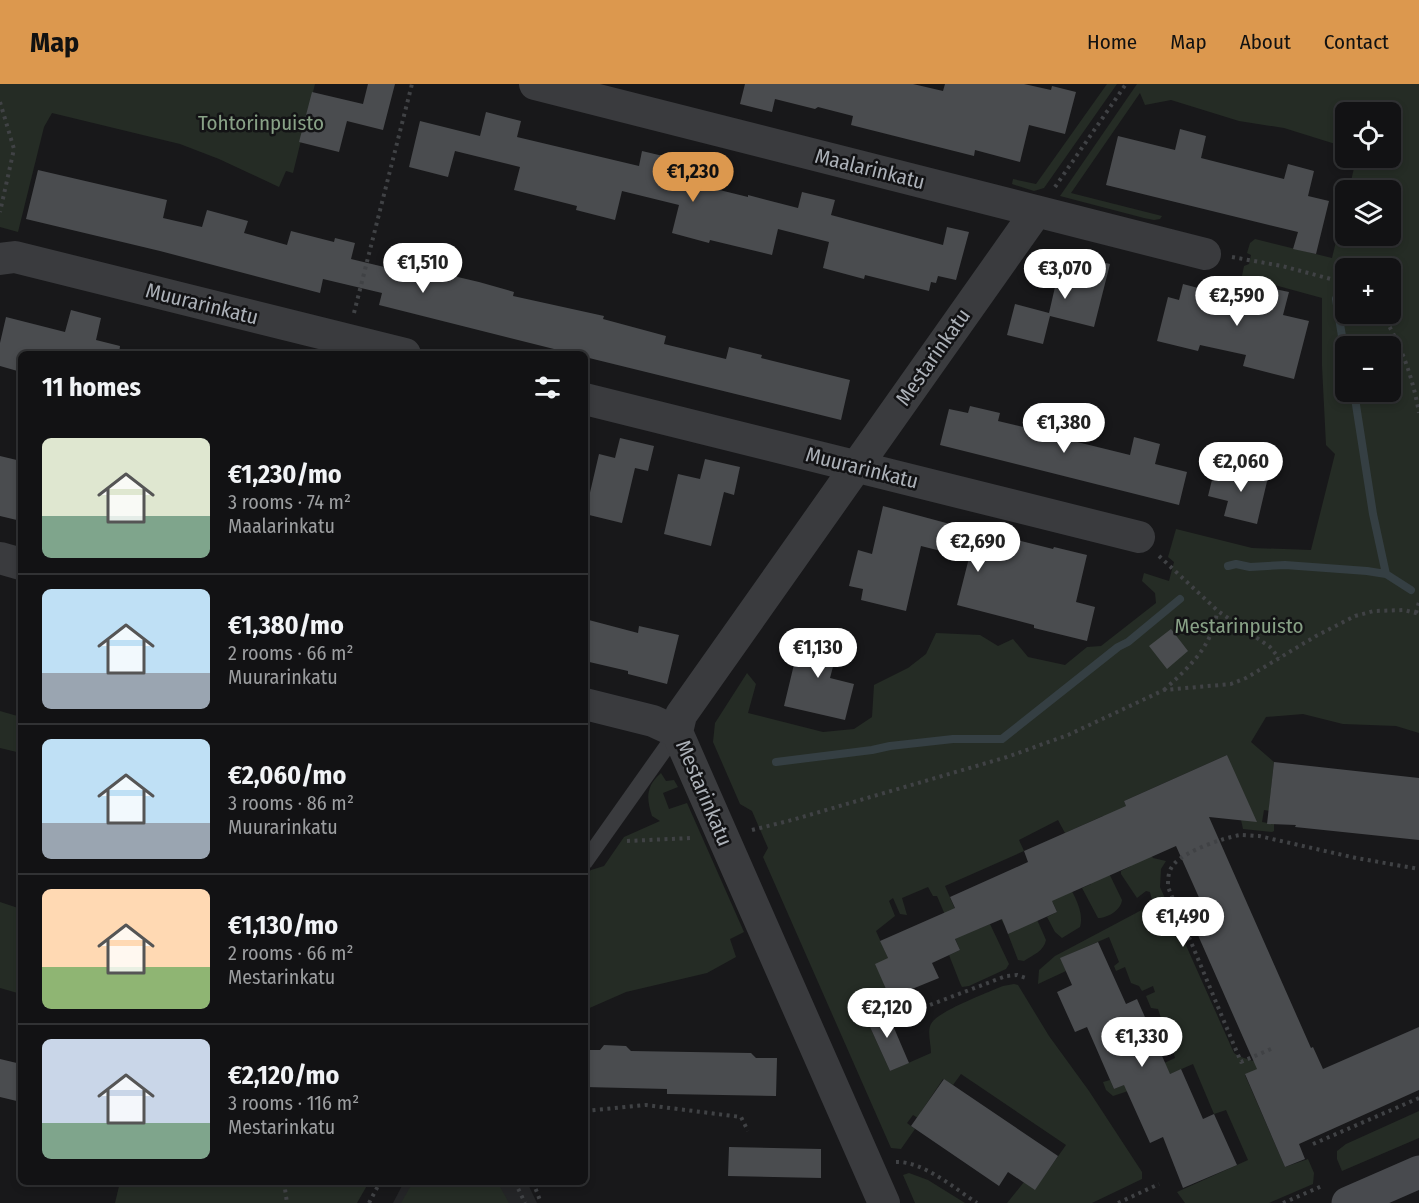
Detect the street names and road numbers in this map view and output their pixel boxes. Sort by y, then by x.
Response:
street label: Maalarinkatu [812,143,928,195]
street label: Muurarinkatu [143,277,261,331]
street label: Mestarinkatu [890,303,976,411]
street label: Muurarinkatu [803,441,921,495]
street label: Mestarinkatu [670,736,738,850]

